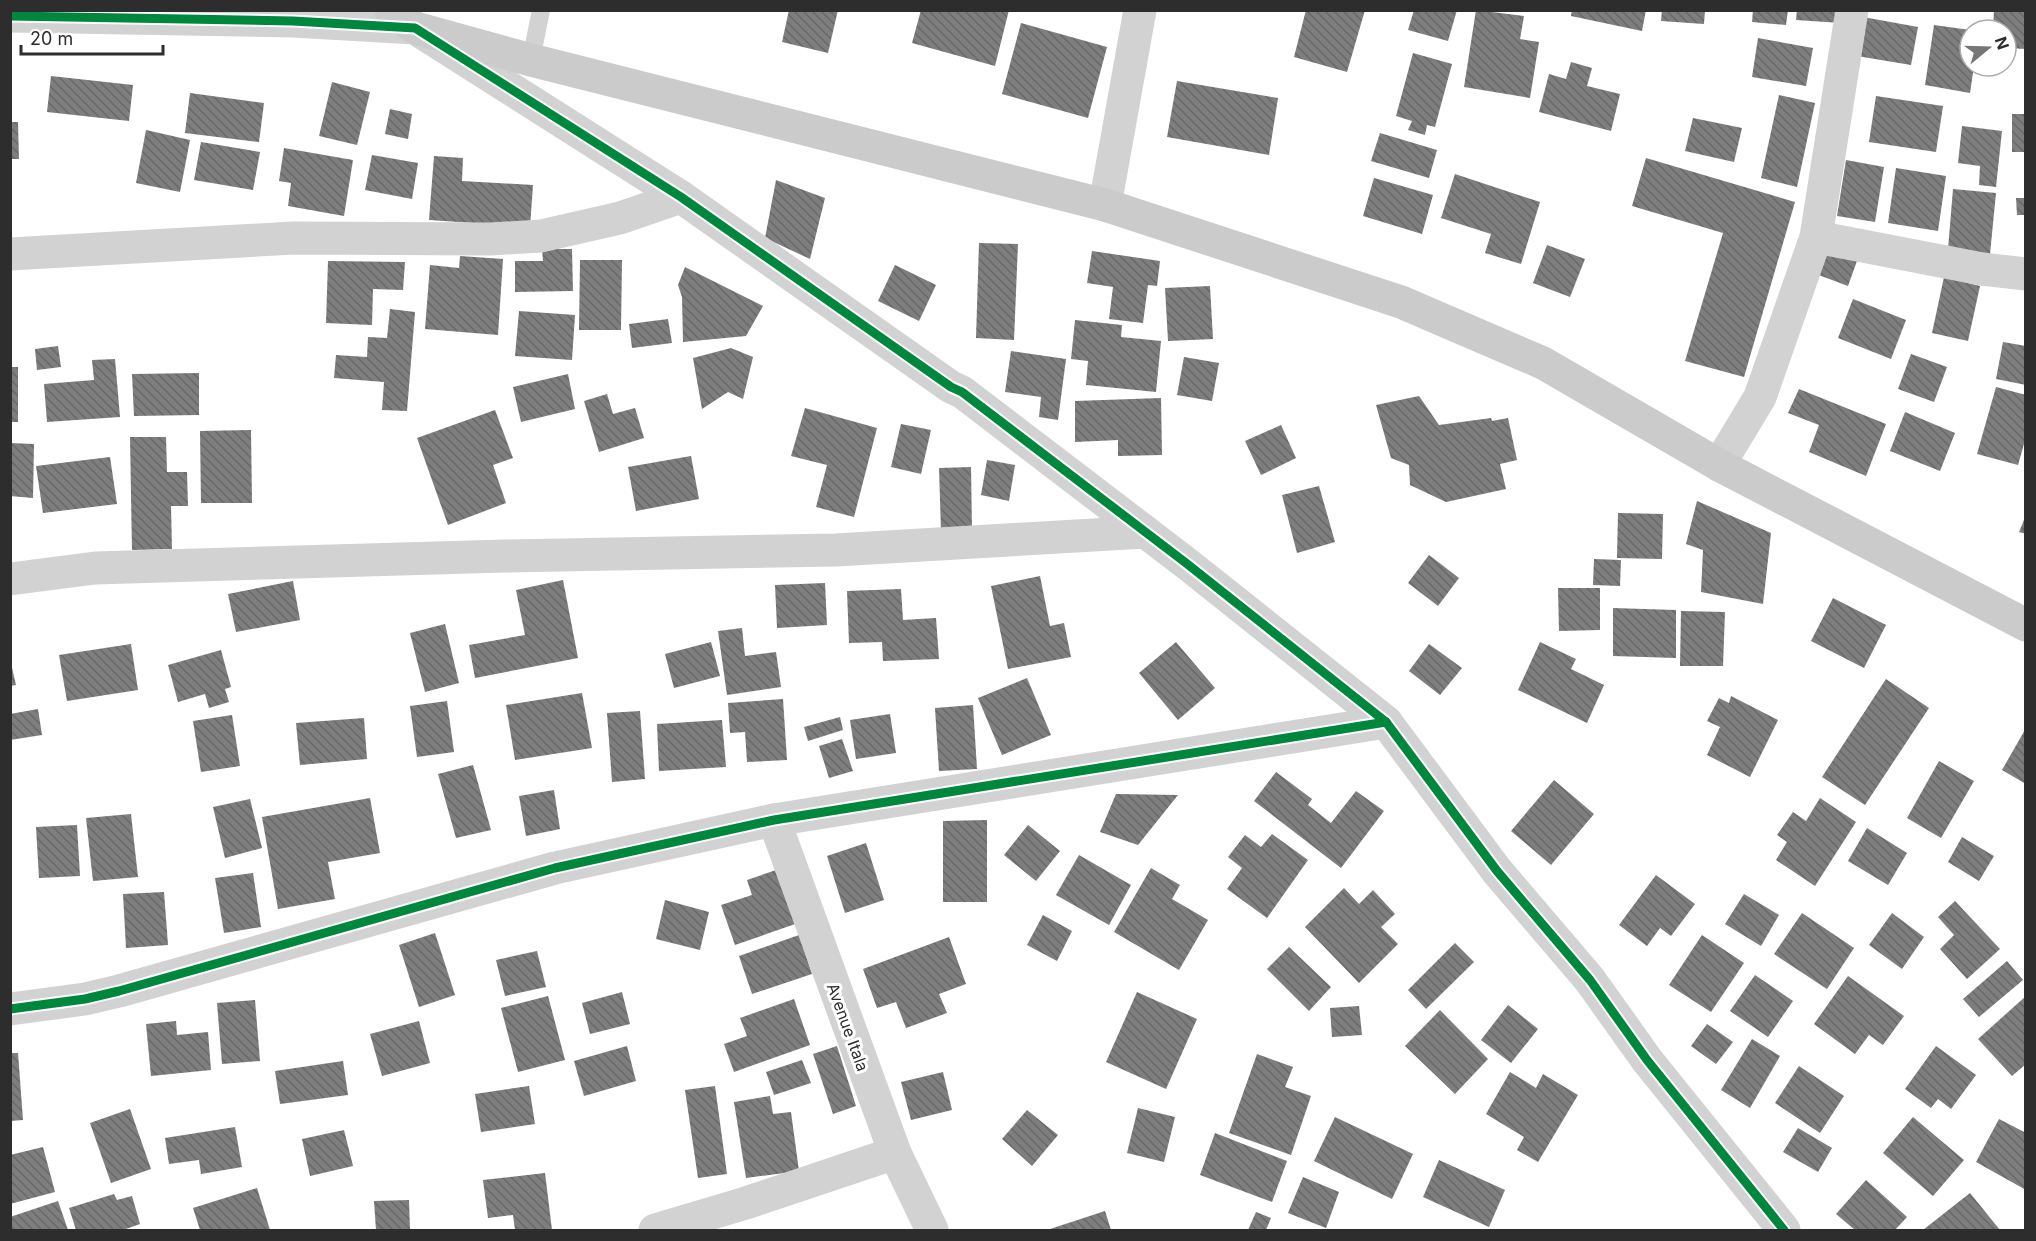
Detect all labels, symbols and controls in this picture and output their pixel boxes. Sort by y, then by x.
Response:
scale bar [21,18,164,56]
north arrow [1958,18,2018,78]
text: 20 m [30,28,73,49]
text: N [1991,34,2014,52]
street label: Avenue Itala [823,980,873,1074]

